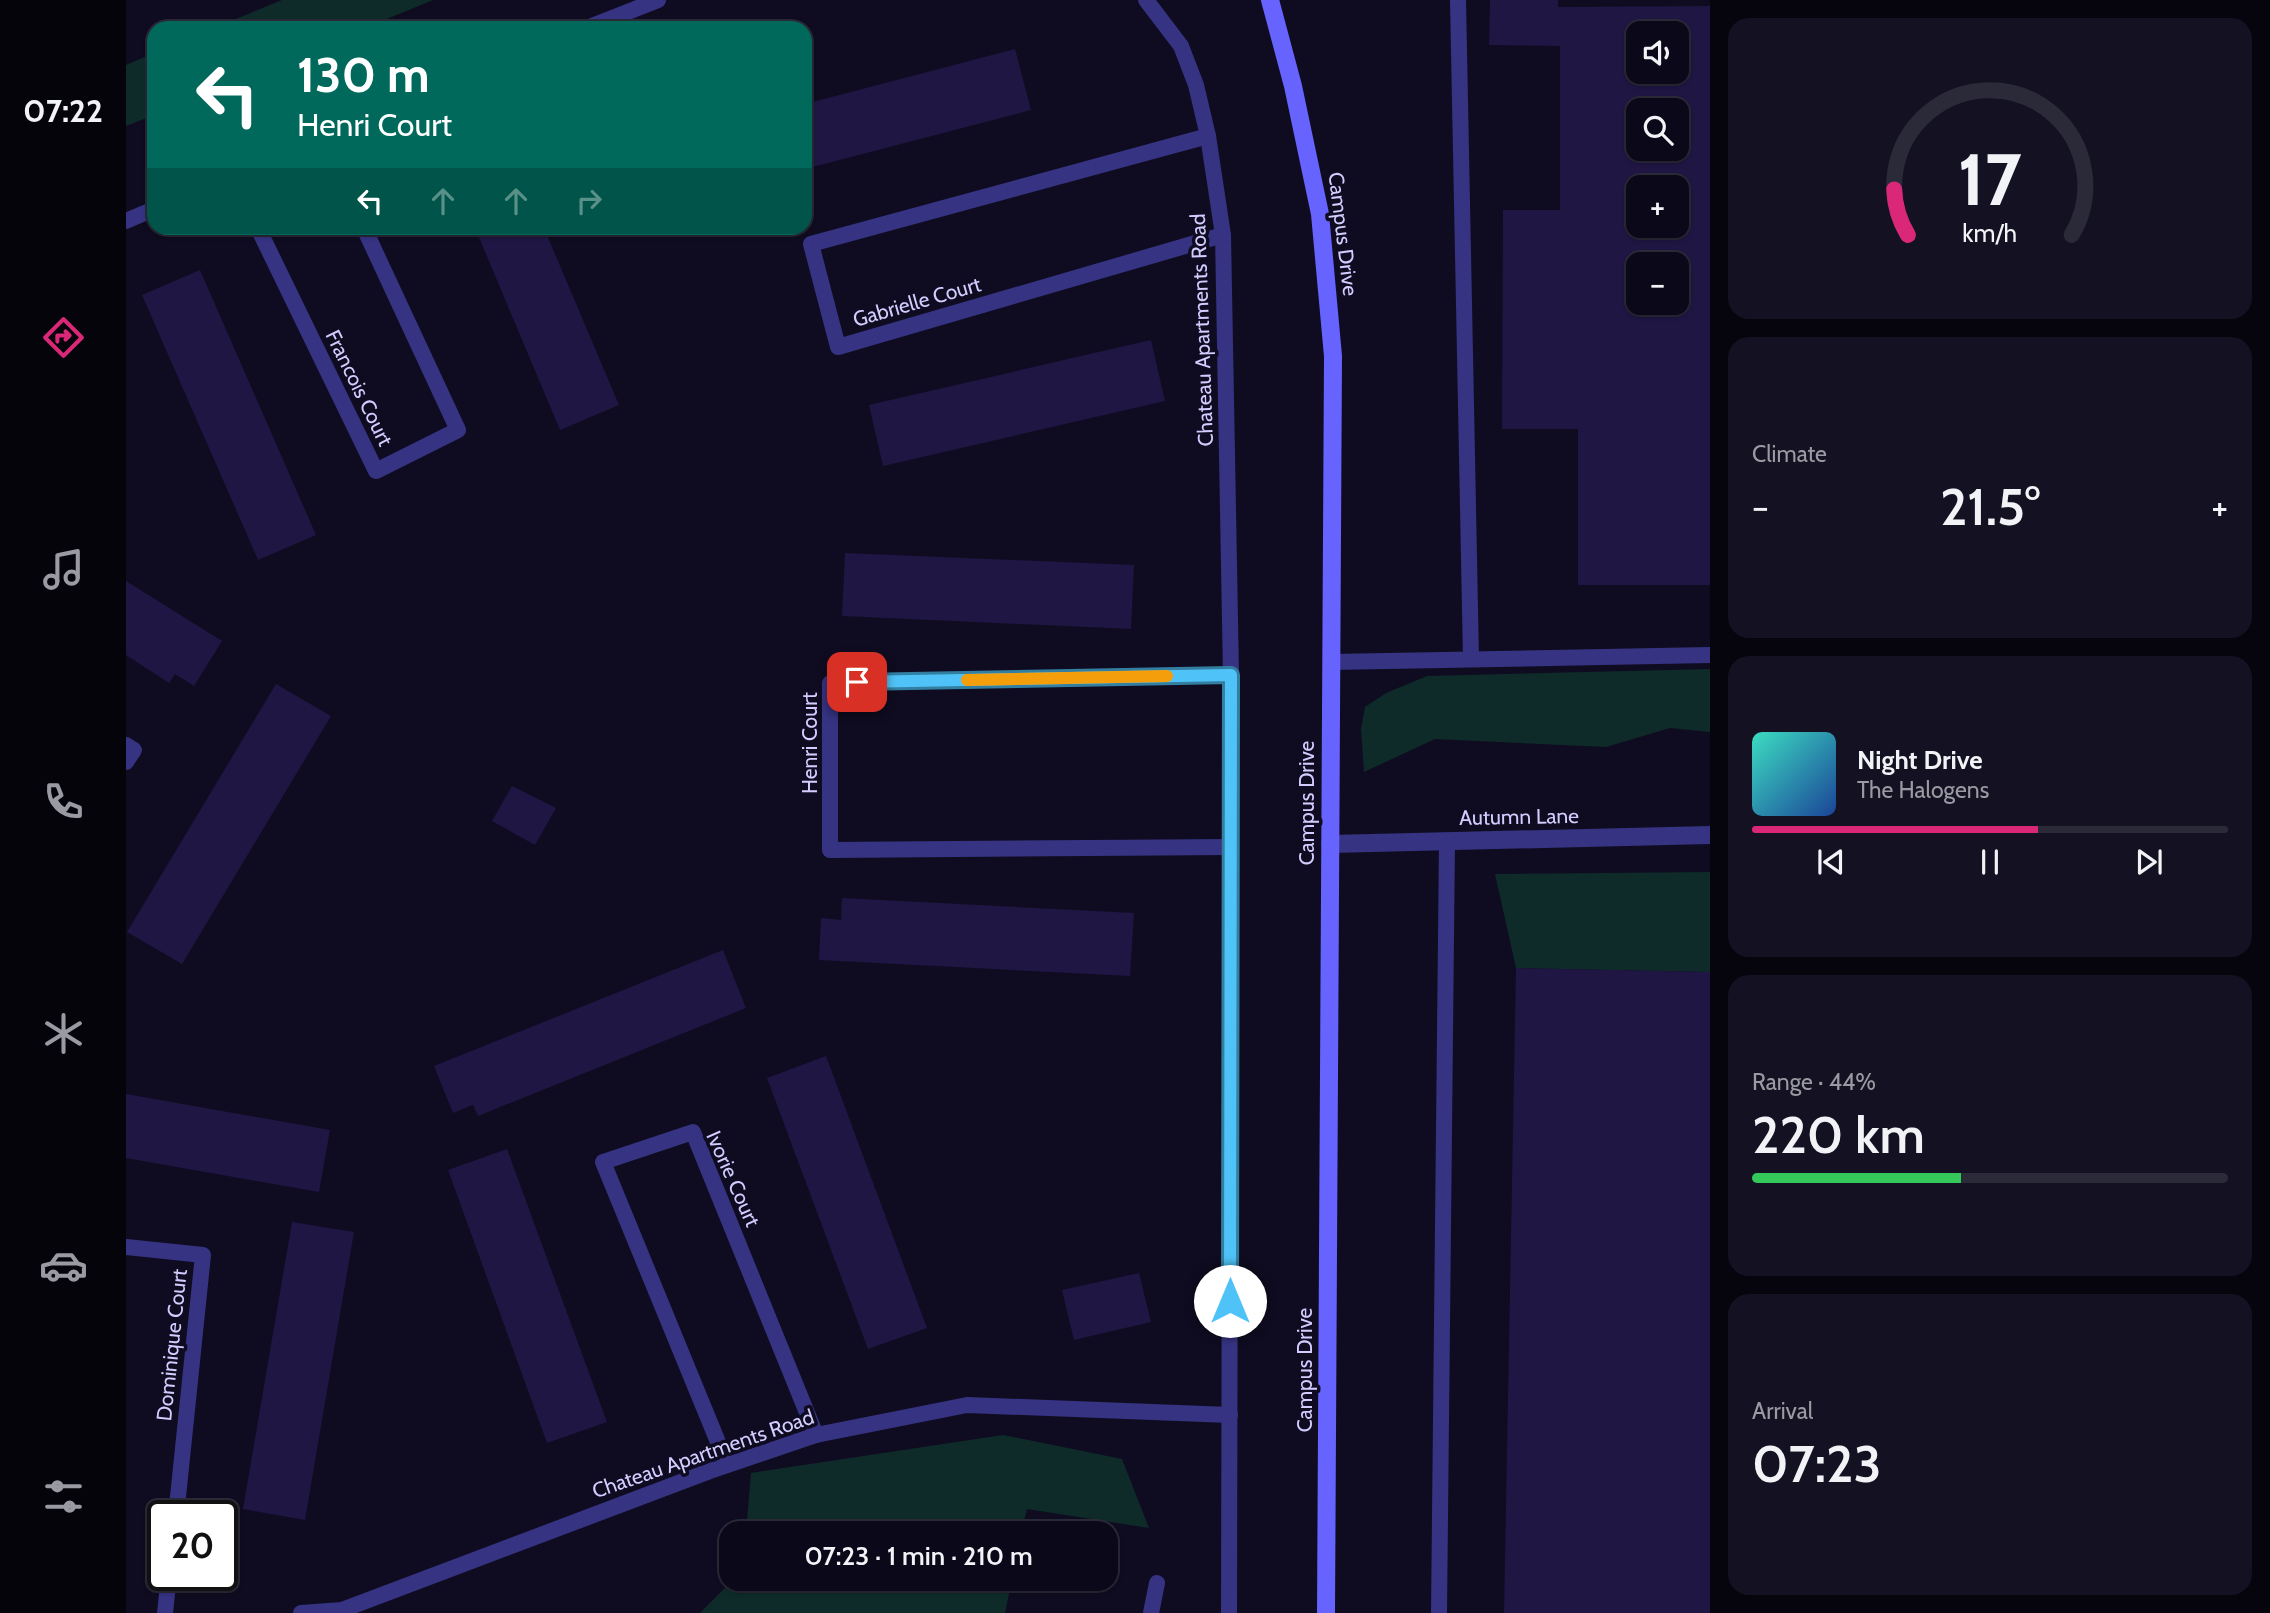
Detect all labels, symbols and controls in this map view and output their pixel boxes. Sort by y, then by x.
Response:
map controls [1626,21,1689,315]
button: sound [1626,21,1689,84]
text: 130 m [297,45,430,104]
icon: left [182,49,273,140]
text: 07:22 [23,91,103,130]
button: search [1626,98,1689,161]
text: Henri Court [297,105,452,144]
text: 17 [1958,135,2022,223]
street label: Campus Drive [1323,171,1364,298]
button: + [1626,175,1689,238]
icon: left [351,182,389,220]
icon: ahead [424,182,462,220]
icon: ahead [497,182,535,220]
icon: right [570,182,608,220]
street label: Chateau Apartments Road [1185,213,1218,447]
text: km/h [1963,217,2017,247]
button: − [1626,252,1689,315]
street label: Gabrielle Court [850,271,984,332]
icon: directions [39,313,88,362]
street label: Francois Court [321,326,398,450]
text: Climate [1752,440,1827,468]
text: 21.5° [1940,475,2040,538]
text: − [1752,483,1769,530]
text: + [2211,483,2228,530]
icon: music [39,545,88,594]
pin [827,652,887,712]
icon: arrive [838,663,876,701]
street label: Henri Court [797,692,822,794]
street label: Campus Drive [1294,740,1319,865]
text: Night Drive [1857,744,1983,776]
text: The Halogens [1857,776,1989,804]
icon: phone [39,777,88,826]
street label: Autumn Lane [1459,803,1579,830]
icon: previous [1812,843,1850,881]
icon: pause [1971,843,2009,881]
icon: next [2130,843,2168,881]
icon: climate [39,1009,88,1058]
text: Range · 44% [1752,1068,1876,1096]
text: 220 km [1752,1103,1925,1166]
street label: Ivorie Court [701,1127,766,1231]
icon: car [39,1241,88,1290]
position arrow [1193,1264,1267,1338]
street label: Dominique Court [151,1268,192,1422]
street label: Campus Drive [1292,1307,1317,1432]
text: Arrival [1752,1397,1813,1425]
street label: Chateau Apartments Road [589,1404,817,1503]
text: 07:23 [1752,1432,1881,1495]
icon: filters [39,1472,88,1521]
speed limit sign: 20 [147,1500,238,1591]
text: 07:23 · 1 min · 210 m [804,1540,1033,1572]

